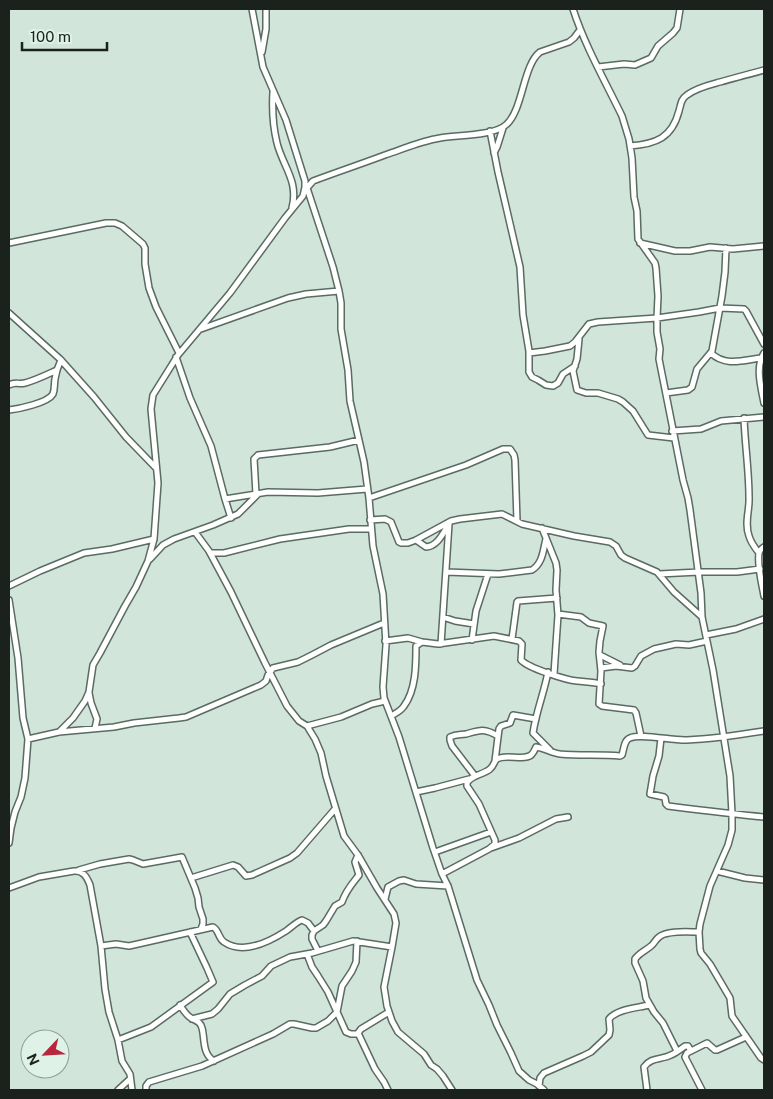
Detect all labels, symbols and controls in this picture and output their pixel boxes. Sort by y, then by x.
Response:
scale bar [22,20,108,52]
text: 100 m [30,28,71,45]
north arrow [20,1029,70,1079]
text: N [24,1051,43,1068]

